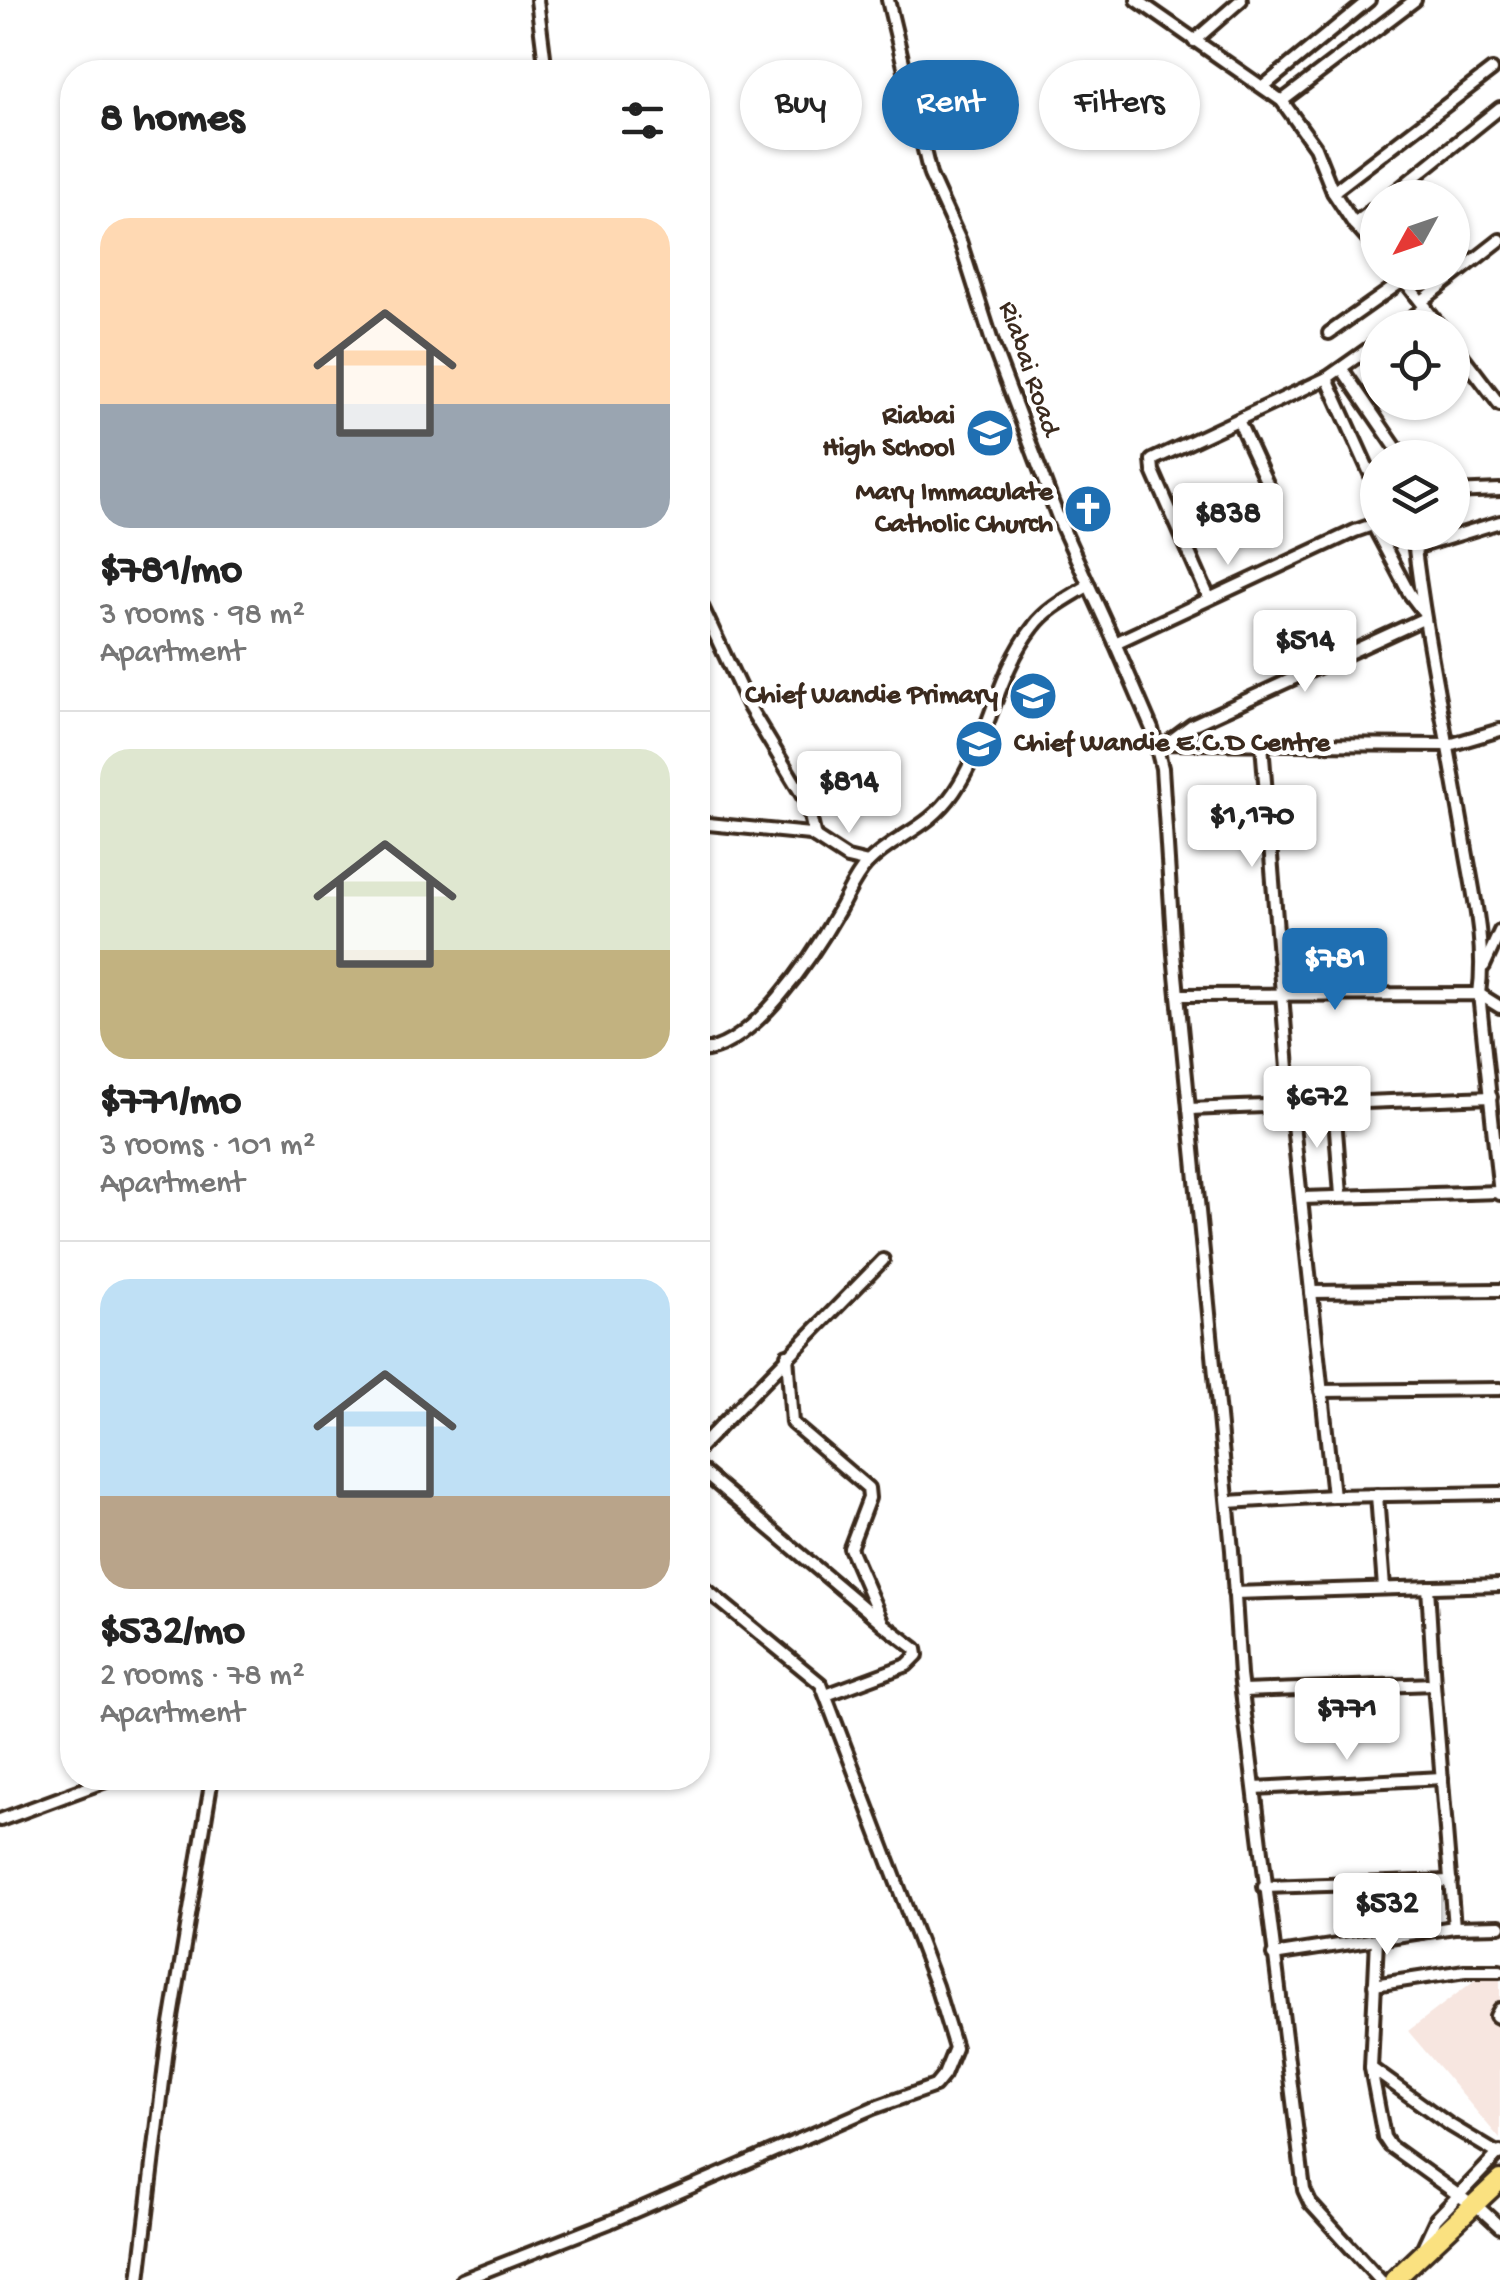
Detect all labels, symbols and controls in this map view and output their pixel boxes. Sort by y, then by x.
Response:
chip: Buy [740,60,862,150]
chip: Rent [882,60,1019,150]
chip: Filters [1039,60,1200,150]
icon: filters [615,93,670,148]
text: 8 homes [100,96,244,145]
north arrow [1360,180,1470,290]
map controls [1360,180,1470,550]
icon: home [295,283,475,463]
street label: Riabai Road [990,297,1067,443]
button: locate [1360,310,1470,420]
place label: Riabai High School [823,401,955,466]
school or university icon: Riabai High School [964,407,1016,459]
button: layers [1360,440,1470,550]
place label: Mary Immaculate Catholic Church [855,477,1055,542]
church icon: Mary Immaculate Catholic Church [1062,483,1114,535]
pin: $838 [1169,483,1287,568]
text: $838 [1195,496,1261,534]
text: $781/mo [100,548,242,597]
text: 3 rooms · 98 m² [100,597,305,635]
pin: $514 [1246,610,1364,695]
text: $514 [1275,623,1335,661]
text: Apartment [100,635,244,673]
school or university icon: Chief Wandie Primary [1007,670,1059,722]
place label: Chief Wandie Primary [745,680,998,713]
school or university icon: Chief Wandie E.C.D Centre [953,718,1005,770]
place label: Chief Wandie E.C.D Centre [1014,728,1332,761]
pin: $814 [790,751,908,836]
text: $814 [819,764,879,802]
pin: $1,170 [1171,785,1333,870]
text: $1,170 [1209,798,1295,836]
icon: home [295,814,475,994]
pin: $781 [1276,928,1394,1013]
text: $781 [1304,941,1366,979]
pin: $672 [1258,1066,1376,1151]
text: $771/mo [100,1079,241,1128]
text: $672 [1286,1079,1348,1117]
text: 3 rooms · 101 m² [100,1128,315,1166]
text: Apartment [100,1166,244,1204]
icon: home [295,1344,475,1524]
text: $532/mo [100,1609,245,1658]
text: 2 rooms · 78 m² [100,1658,305,1696]
pin: $771 [1288,1678,1406,1763]
text: $771 [1317,1691,1377,1729]
text: Apartment [100,1696,244,1734]
pin: $532 [1328,1873,1446,1958]
text: $532 [1355,1886,1419,1924]

